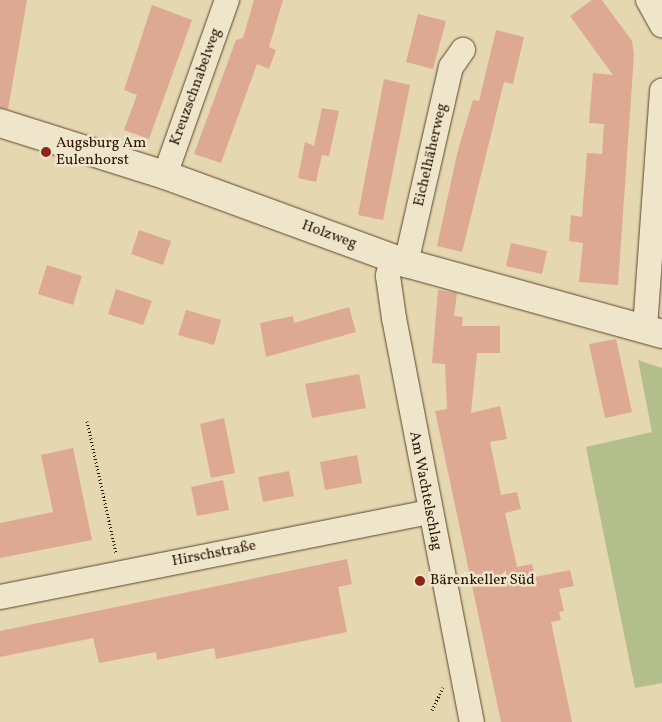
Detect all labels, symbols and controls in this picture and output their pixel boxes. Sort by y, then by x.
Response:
street label: Kreuzschnabelweg [166,26,226,148]
street label: Eichelhäherweg [410,102,452,208]
place label: Augsburg Am Eulenhorst [56,134,146,169]
marker: Augsburg Am Eulenhorst [40,146,52,158]
street label: Holzweg [299,217,359,253]
street label: Am Wachtelschlag [405,430,445,552]
street label: Hirschstraße [170,537,258,571]
place label: Bärenkeller Süd [430,572,535,590]
marker: Bärenkeller Süd [414,575,426,587]

